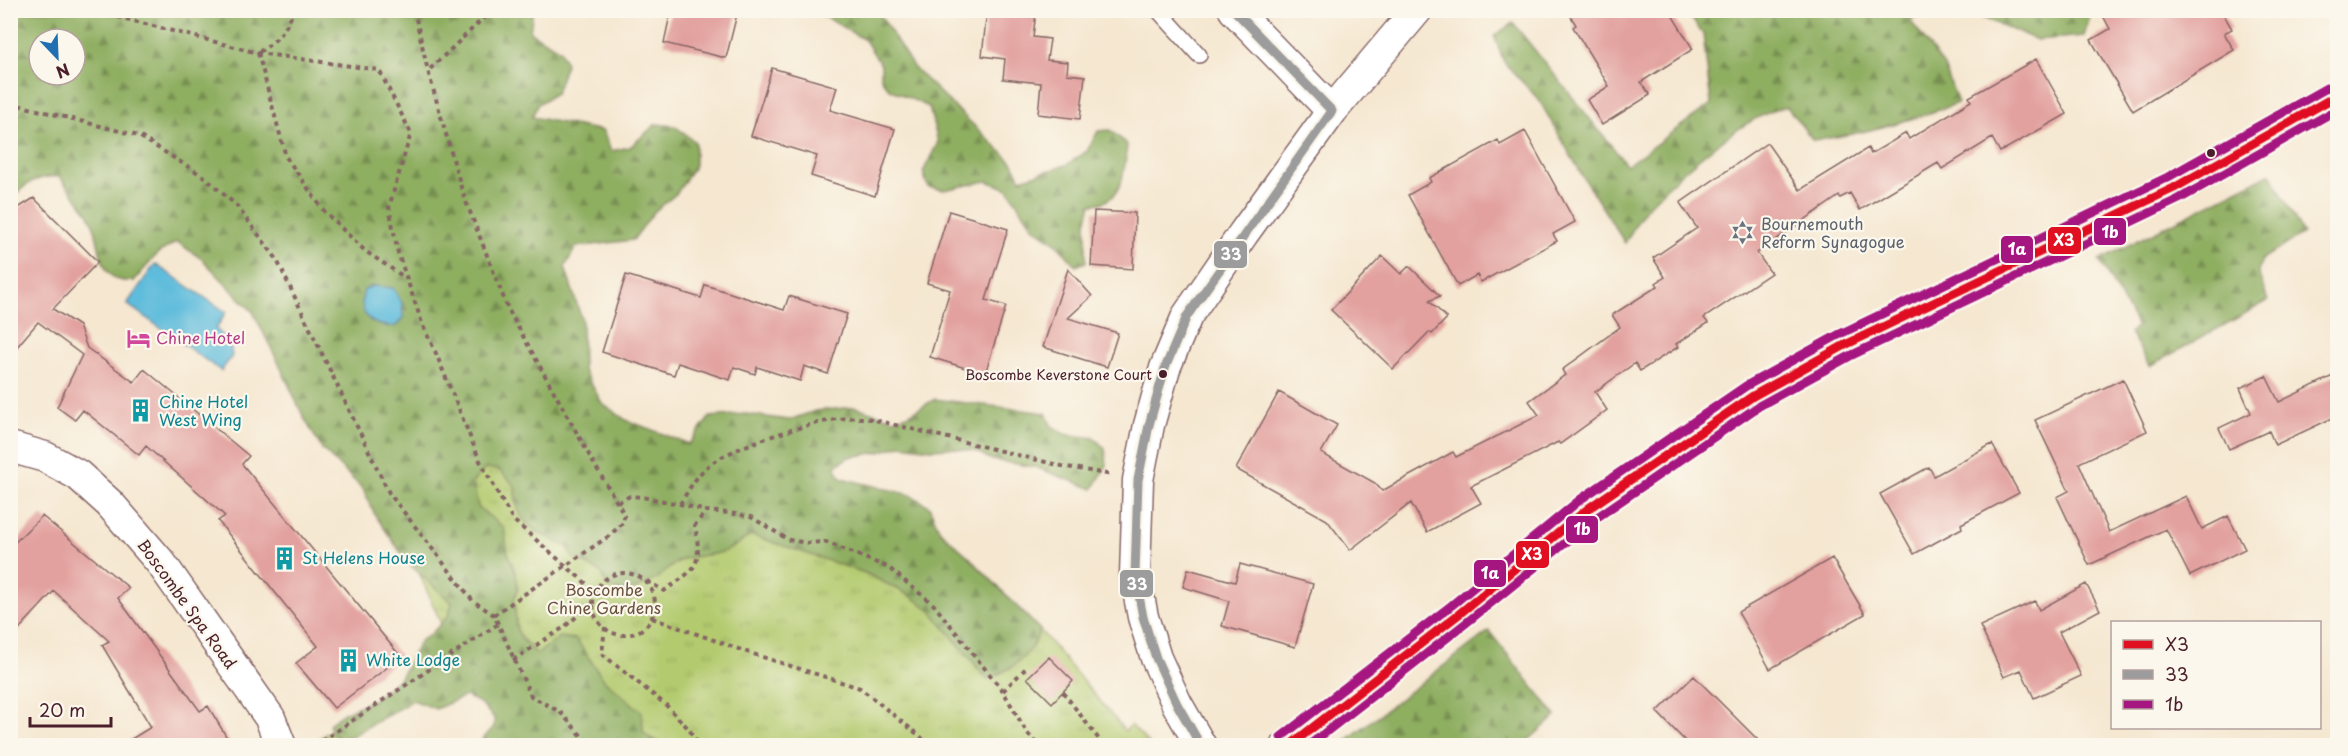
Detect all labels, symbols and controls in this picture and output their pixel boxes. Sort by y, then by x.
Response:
north arrow [27,27,87,87]
text: N [53,58,74,85]
unlabelled marker [2205,147,2217,159]
place label: Bournemouth Reform Synagogue [1761,211,1905,253]
line badge: 1b [2093,217,2127,246]
text: 1b [2101,219,2119,243]
synagogue icon: Bournemouth Reform Synagogue [1730,220,1756,246]
line badge: X3 [2047,226,2082,255]
text: X3 [2052,227,2075,251]
line badge: 1a [2000,235,2034,264]
text: 1a [2008,236,2026,260]
line badge: 33 [1213,240,1248,269]
text: 33 [1221,241,1241,265]
hotel icon: Chine Hotel [125,325,151,351]
place label: Chine Hotel [156,325,245,349]
place label: Boscombe Keverstone Court [965,364,1152,385]
marker: Boscombe Keverstone Court [1157,368,1169,380]
place label: Chine Hotel West Wing [159,389,248,431]
building icon: Chine Hotel West Wing [128,398,154,424]
line badge: 1b [1565,515,1599,544]
text: 1b [1573,516,1591,540]
street label: Boscombe Spa Road [133,534,243,673]
line badge: X3 [1515,540,1550,569]
text: X3 [1520,541,1543,565]
building icon: St Helens House [271,545,297,571]
place label: St Helens House [302,545,425,569]
line badge: 1a [1473,559,1507,588]
text: 1a [1481,560,1499,584]
line badge: 33 [1119,569,1154,598]
text: 33 [1127,571,1147,595]
park label: Boscombe Chine Gardens [547,577,661,619]
legend [2111,621,2321,729]
text: X3 [2165,630,2189,657]
building icon: White Lodge [335,647,361,673]
place label: White Lodge [366,647,460,671]
text: 33 [2165,660,2189,687]
scale bar [30,690,111,728]
text: 1b [2165,690,2183,717]
text: 20 m [39,696,85,723]

